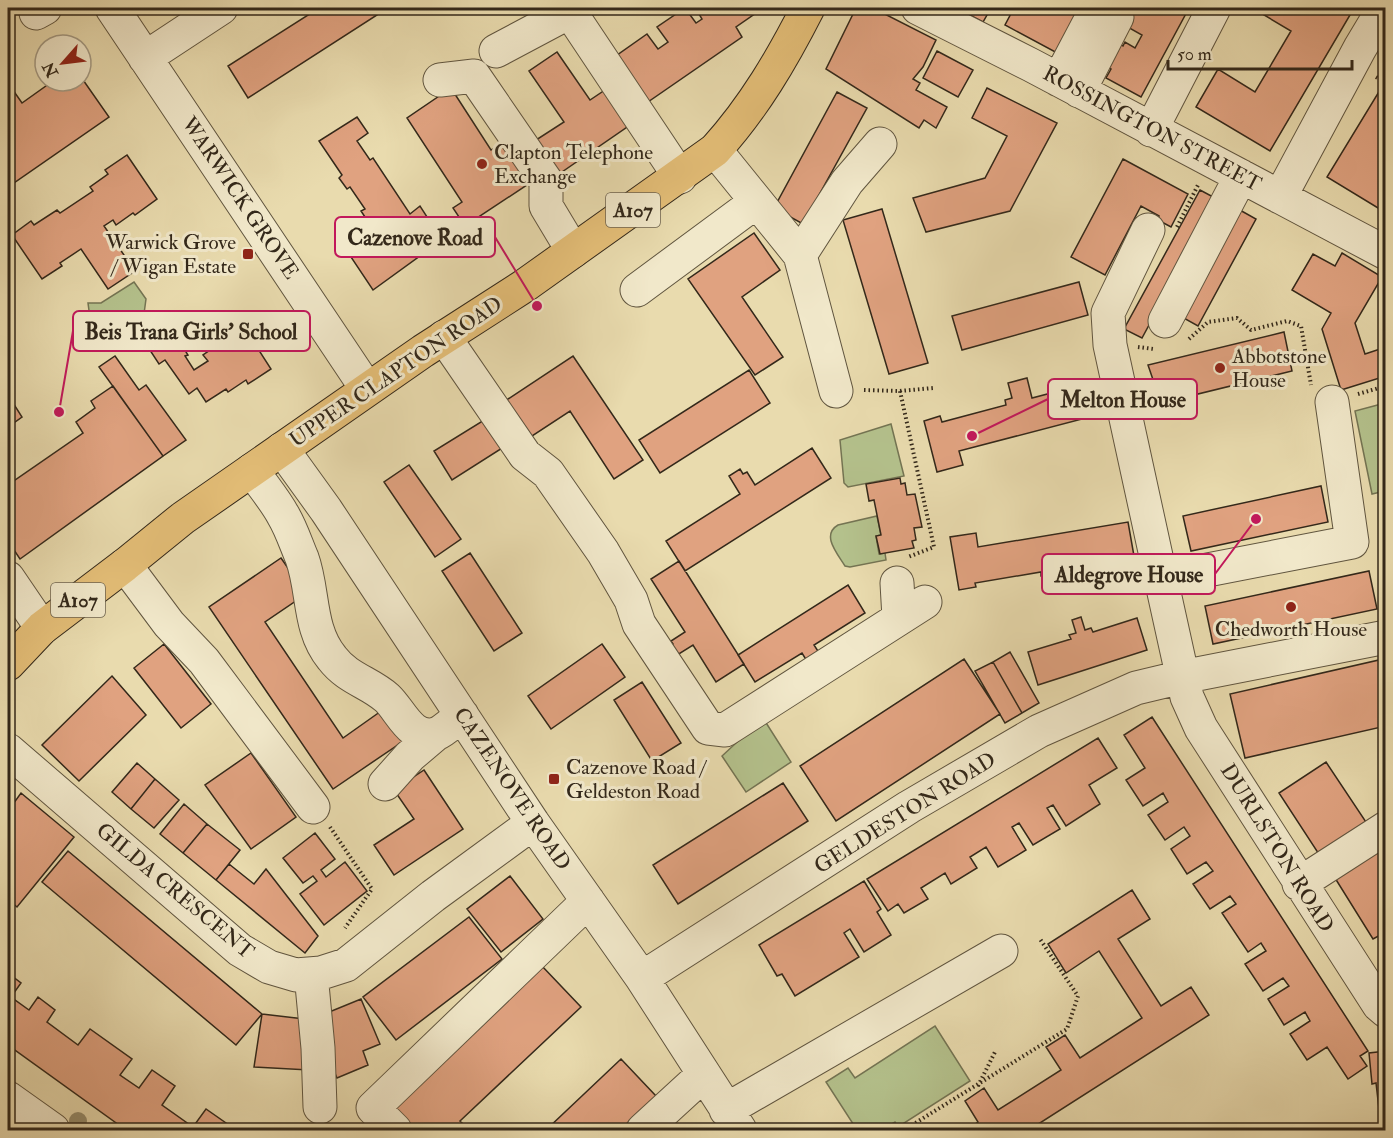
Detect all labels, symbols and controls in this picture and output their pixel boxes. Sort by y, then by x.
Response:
north arrow [33,33,93,93]
scale bar [1168,33,1352,71]
text: 50 m [1177,43,1212,66]
text: N [38,58,63,81]
street label: ROSSINGTON STREET [1038,60,1266,198]
street label: WARWICK GROVE [175,111,304,284]
place label: Clapton Telephone Exchange [494,139,653,190]
marker: Clapton Telephone Exchange [475,157,489,171]
road number: A107 [606,193,660,227]
callout: Cazenove Road [335,217,495,257]
text: Cazenove Road [347,224,483,252]
place label: Warwick Grove / Wigan Estate [105,229,236,280]
marker: Warwick Grove / Wigan Estate [241,247,255,261]
street label: UPPER CLAPTON ROAD [284,291,508,453]
callout: Beis Trana Girls' School [73,311,310,351]
text: Beis Trana Girls' School [84,318,298,346]
place label: Abbotstone House [1231,343,1327,394]
marker: Abbotstone House [1213,361,1227,375]
callout: Melton House [1048,379,1197,419]
text: Melton House [1059,386,1187,414]
callout: Aldegrove House [1042,554,1215,594]
text: Aldegrove House [1054,561,1204,590]
road number: A107 [51,583,105,617]
marker: Chedworth House [1284,600,1298,614]
place label: Chedworth House [1215,616,1367,643]
street label: CAZENOVE ROAD [447,702,577,876]
street label: GELDESTON ROAD [809,746,1001,880]
place label: Cazenove Road / Geldeston Road [566,754,708,805]
street label: DURLSTON ROAD [1214,759,1340,937]
marker: Cazenove Road / Geldeston Road [547,772,561,786]
street label: GILDA CRESCENT [90,817,260,965]

